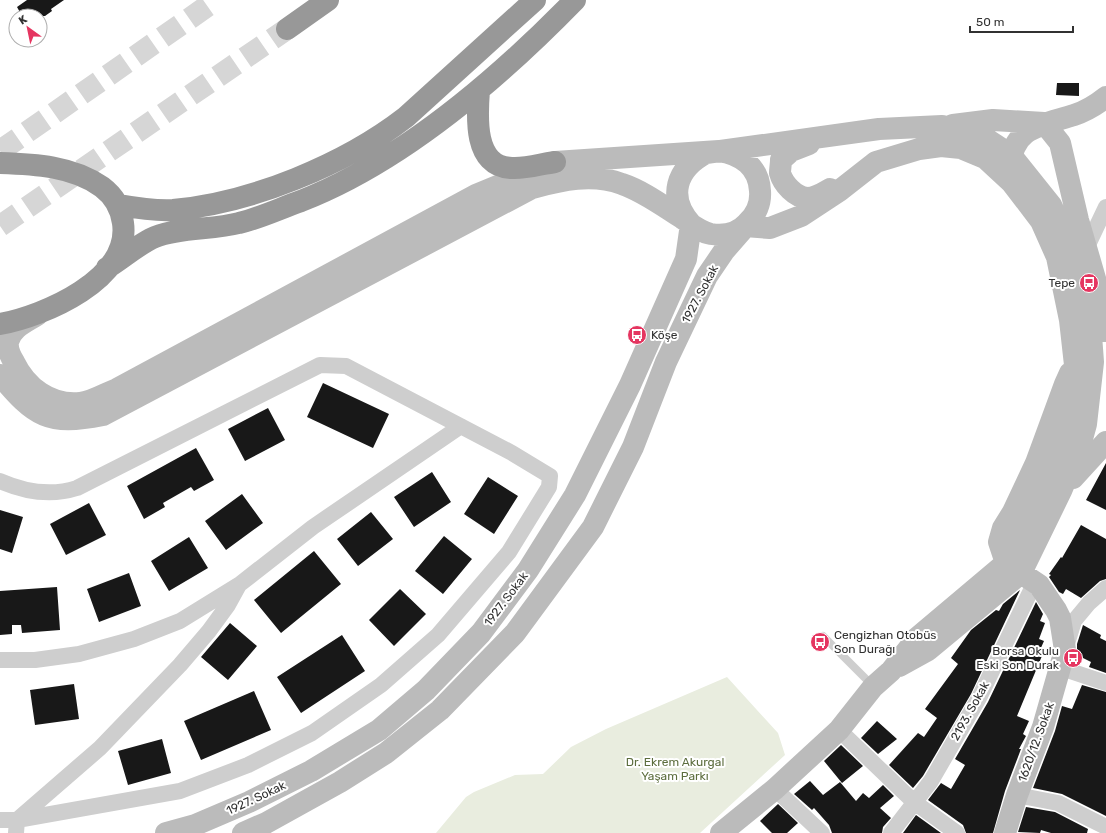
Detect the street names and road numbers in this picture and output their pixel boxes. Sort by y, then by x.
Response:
street label: 1927. Sokak [679,262,722,325]
street label: 1927. Sokak [481,569,531,629]
street label: 2193. Sokak [948,678,992,743]
street label: 1620/12. Sokak [1015,699,1057,784]
street label: 1927. Sokak [224,778,289,818]

